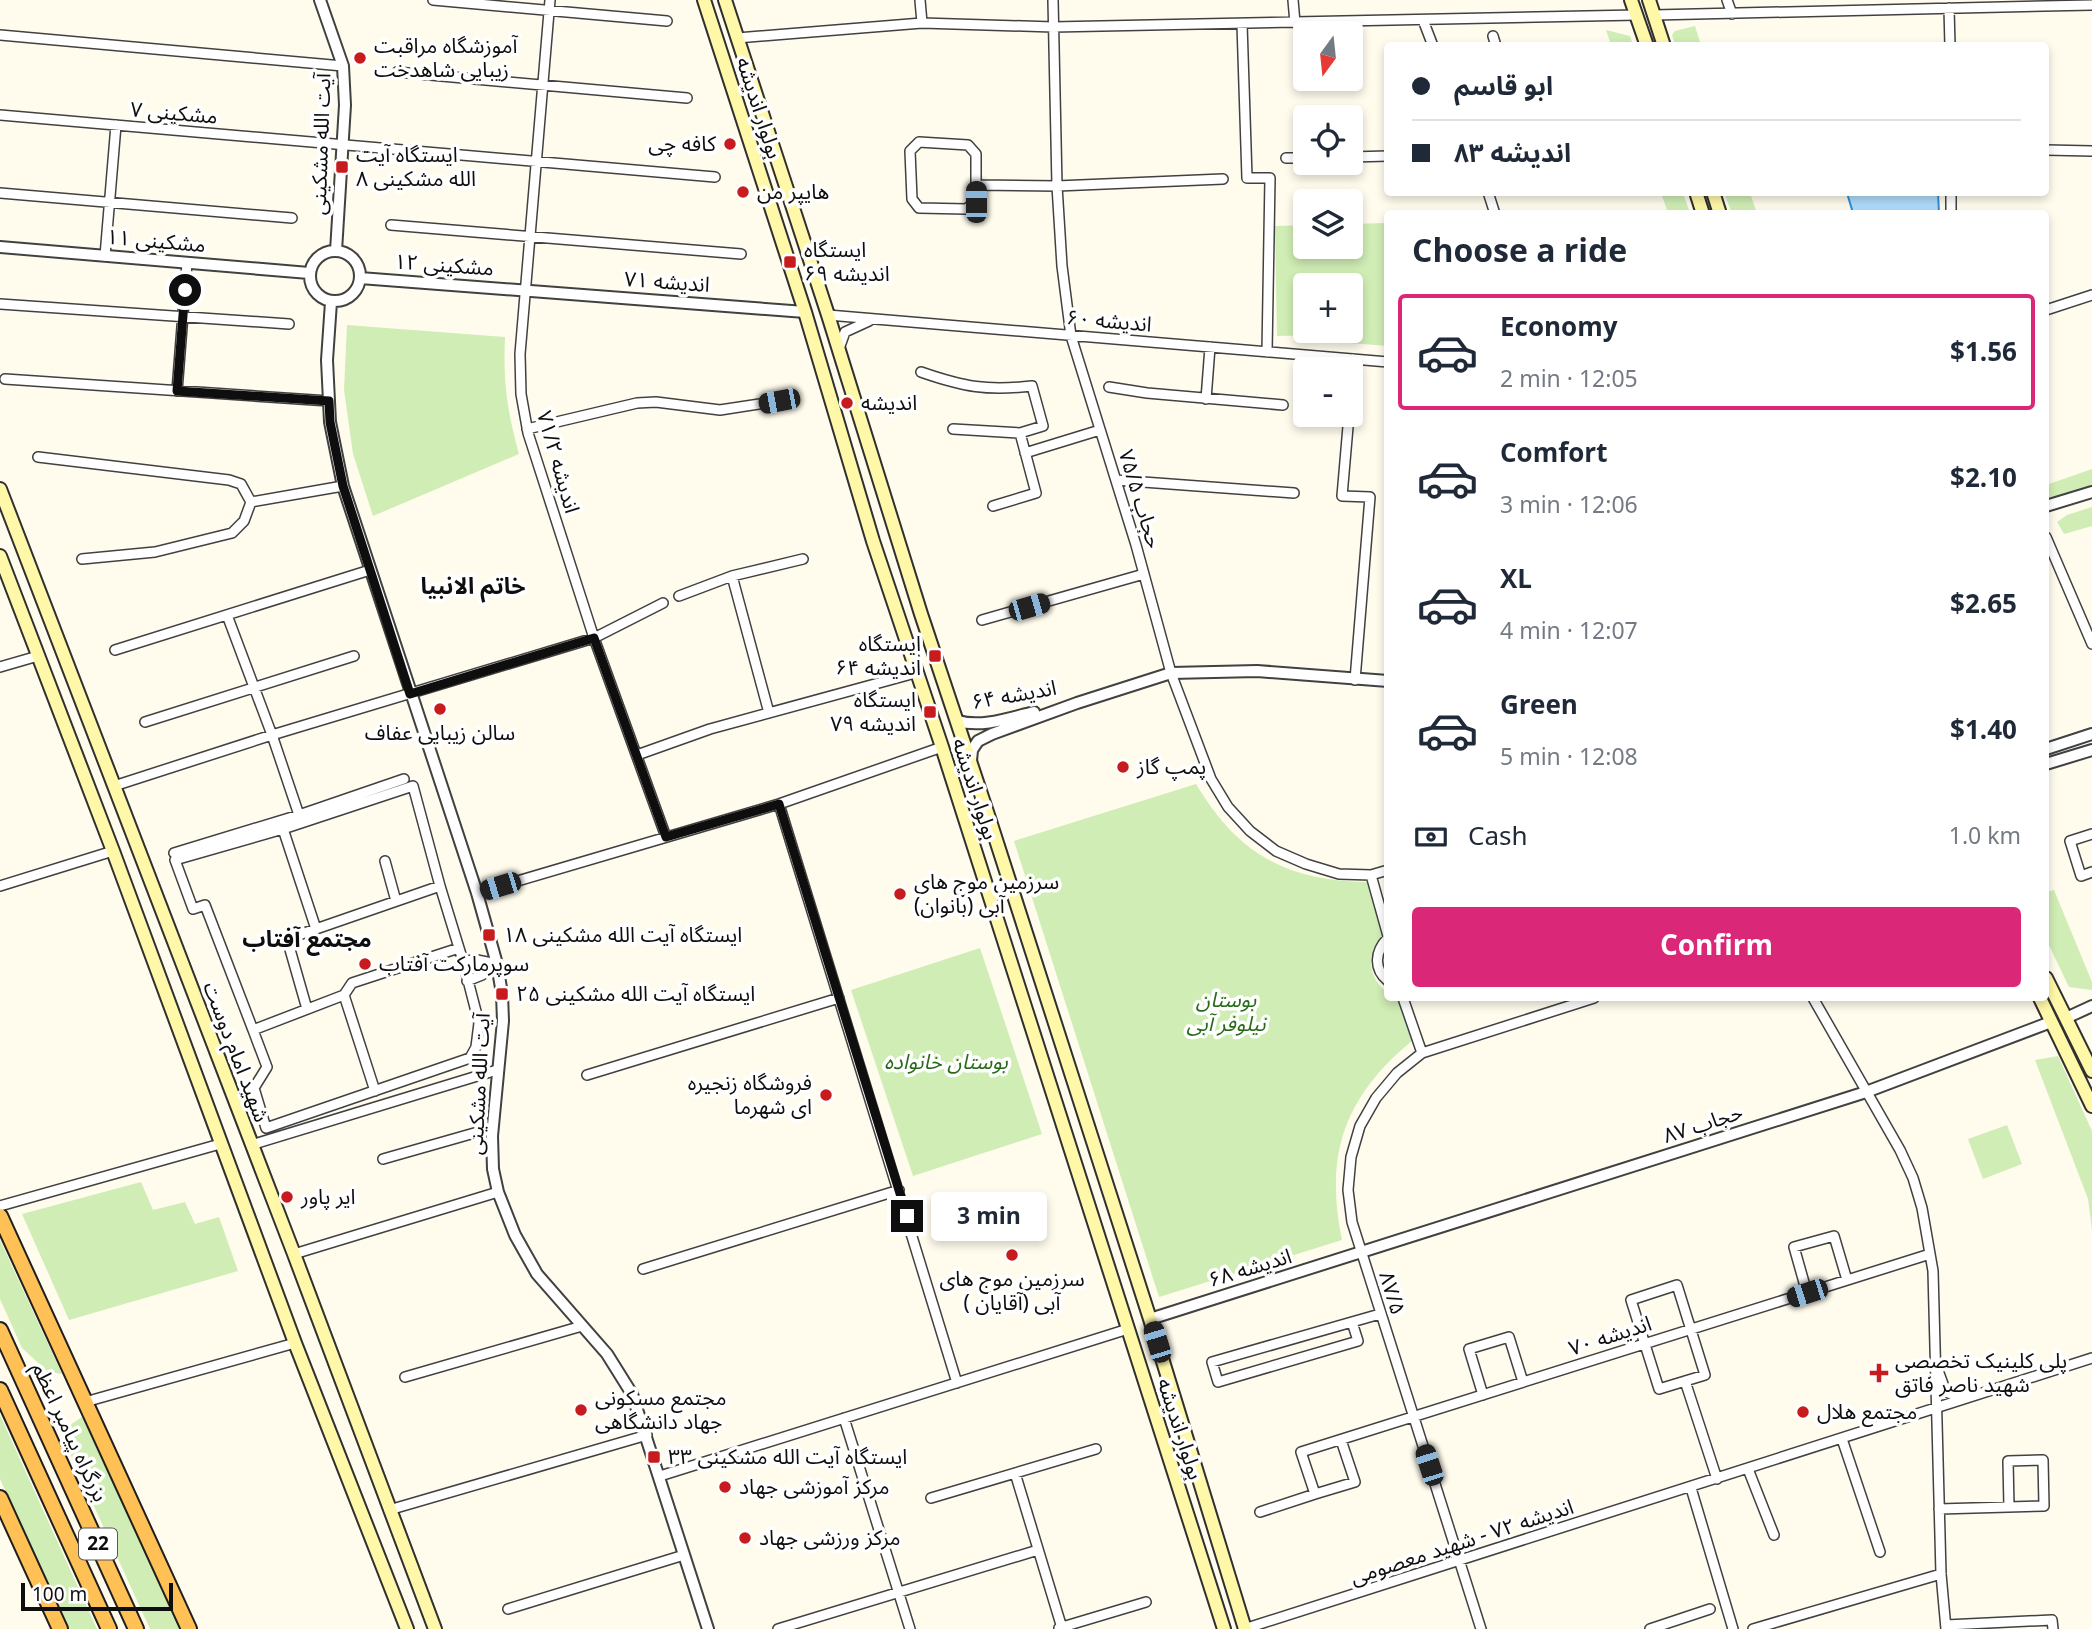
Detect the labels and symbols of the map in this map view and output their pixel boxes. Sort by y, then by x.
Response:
north arrow [1293,21,1363,91]
place label: آموزشگاه مراقبت زیبایی شاهدخت [374,24,518,92]
marker: آموزشگاه مراقبت زیبایی شاهدخت [352,50,368,66]
street label: بولوار اندیشه [722,51,796,165]
street label: آیت الله مشکینی [297,71,345,216]
street label: مشکینی ۷ [128,87,220,139]
place label: کافه چی [648,122,716,166]
place label: ایستگاه آیت الله مشکینی ۸ [356,133,476,201]
marker: کافه چی [722,136,738,152]
marker: ایستگاه آیت الله مشکینی ۸ [334,159,350,175]
place label: هایپر من [757,170,829,214]
car [966,181,987,223]
marker: هایپر من [735,184,751,200]
street label: مشکینی ۱۱ [105,215,207,267]
place label: ایستگاه اندیشه ۶۹ [804,228,890,296]
street label: مشکینی ۱۲ [393,240,495,290]
marker: ایستگاه اندیشه ۶۹ [782,254,798,270]
street label: اندیشه ۷۱ [623,257,711,307]
route start [169,274,201,306]
street label: اندیشه ۶۰ [1064,295,1154,347]
place label: اندیشه [861,381,917,425]
car [757,387,802,415]
marker: اندیشه [839,395,855,411]
street label: اندیشه ۷۱/۲ [522,405,594,519]
street label: حجاب ۷۵/۵ [1104,444,1176,554]
district label: خاتم الانبیا [421,562,525,611]
car [1006,591,1053,623]
place label: ایستگاه اندیشه ۶۴ [835,622,921,690]
marker: ایستگاه اندیشه ۶۴ [927,648,943,664]
street label: اندیشه ۶۴ [968,666,1060,724]
place label: ایستگاه اندیشه ۷۹ [830,678,916,746]
marker: سالن زیبایی عفاف [432,701,448,717]
marker: ایستگاه اندیشه ۷۹ [922,704,938,720]
place label: سالن زیبایی عفاف [365,711,515,755]
street label: بولوار اندیشه [938,732,1012,846]
place label: پمپ گاز [1136,745,1206,789]
marker: پمپ گاز [1115,759,1131,775]
place label: سرزمین موج های آبی (بانوان) [914,860,1059,928]
car [477,870,524,902]
marker: سرزمین موج های آبی (بانوان) [892,886,908,902]
place label: ایستگاه آیت الله مشکینی ۱۸ [503,913,742,957]
district label: مجتمع آفتاب [242,915,372,964]
marker: ایستگاه آیت الله مشکینی ۱۸ [481,927,497,943]
place label: سوپرمارکت آفتاب [379,942,529,986]
marker: سوپرمارکت آفتاب [357,956,373,972]
place label: ایستگاه آیت الله مشکینی ۲۵ [516,972,755,1016]
street label: شهید امام دوست [189,975,283,1129]
park label: بوستان نیلوفر آبی [1187,978,1267,1046]
marker: ایستگاه آیت الله مشکینی ۲۵ [494,986,510,1002]
street label: آیت الله مشکینی [453,1011,505,1156]
park label: بوستان خانواده [884,1040,1008,1084]
place label: فروشگاه زنجیره ای شهرما [688,1061,812,1129]
marker: فروشگاه زنجیره ای شهرما [818,1087,834,1103]
street label: حجاب ۸۷ [1657,1090,1749,1158]
place label: ایر پاور [300,1175,356,1219]
marker: ایر پاور [279,1189,295,1205]
callout: 3 min [932,1192,1047,1240]
route end [891,1200,923,1232]
street label: اندیشه ۶۸ [1203,1234,1297,1302]
marker: سرزمین موج های آبی (آقایان ) [1004,1247,1020,1263]
place label: سرزمین موج های آبی (آقایان ) [939,1257,1085,1325]
street label: ۸۷/۵ [1365,1266,1419,1320]
car [1784,1277,1831,1309]
street label: اندیشه ۷۰ [1562,1302,1658,1370]
car [1141,1319,1174,1365]
place label: پلی کلینیک تخصصی شهید ناصر فاتق [1895,1339,2067,1407]
street label: بزرگراه پیامبر اعظم [18,1354,122,1510]
marker: پلی کلینیک تخصصی شهید ناصر فاتق [1869,1363,1889,1383]
street label: بولوار اندیشه [1143,1372,1217,1486]
place label: مجتمع مسکونی جهاد دانشگاهی [595,1376,727,1444]
place label: مجتمع هلال [1817,1390,1917,1434]
marker: مجتمع مسکونی جهاد دانشگاهی [573,1402,589,1418]
marker: مجتمع هلال [1795,1404,1811,1420]
place label: ایستگاه آیت الله مشکینی ۳۳ [668,1435,907,1479]
car [1413,1442,1446,1488]
marker: ایستگاه آیت الله مشکینی ۳۳ [646,1449,662,1465]
place label: مرکز آموزشی جهاد [739,1465,889,1509]
marker: مرکز آموزشی جهاد [717,1479,733,1495]
street label: اندیشه ۷۲ - شهید معصومی [1344,1485,1580,1599]
place label: مرکز ورزشی جهاد [759,1516,901,1560]
road number: 22 [79,1528,117,1560]
marker: مرکز ورزشی جهاد [737,1530,753,1546]
scale bar [21,1580,173,1612]

